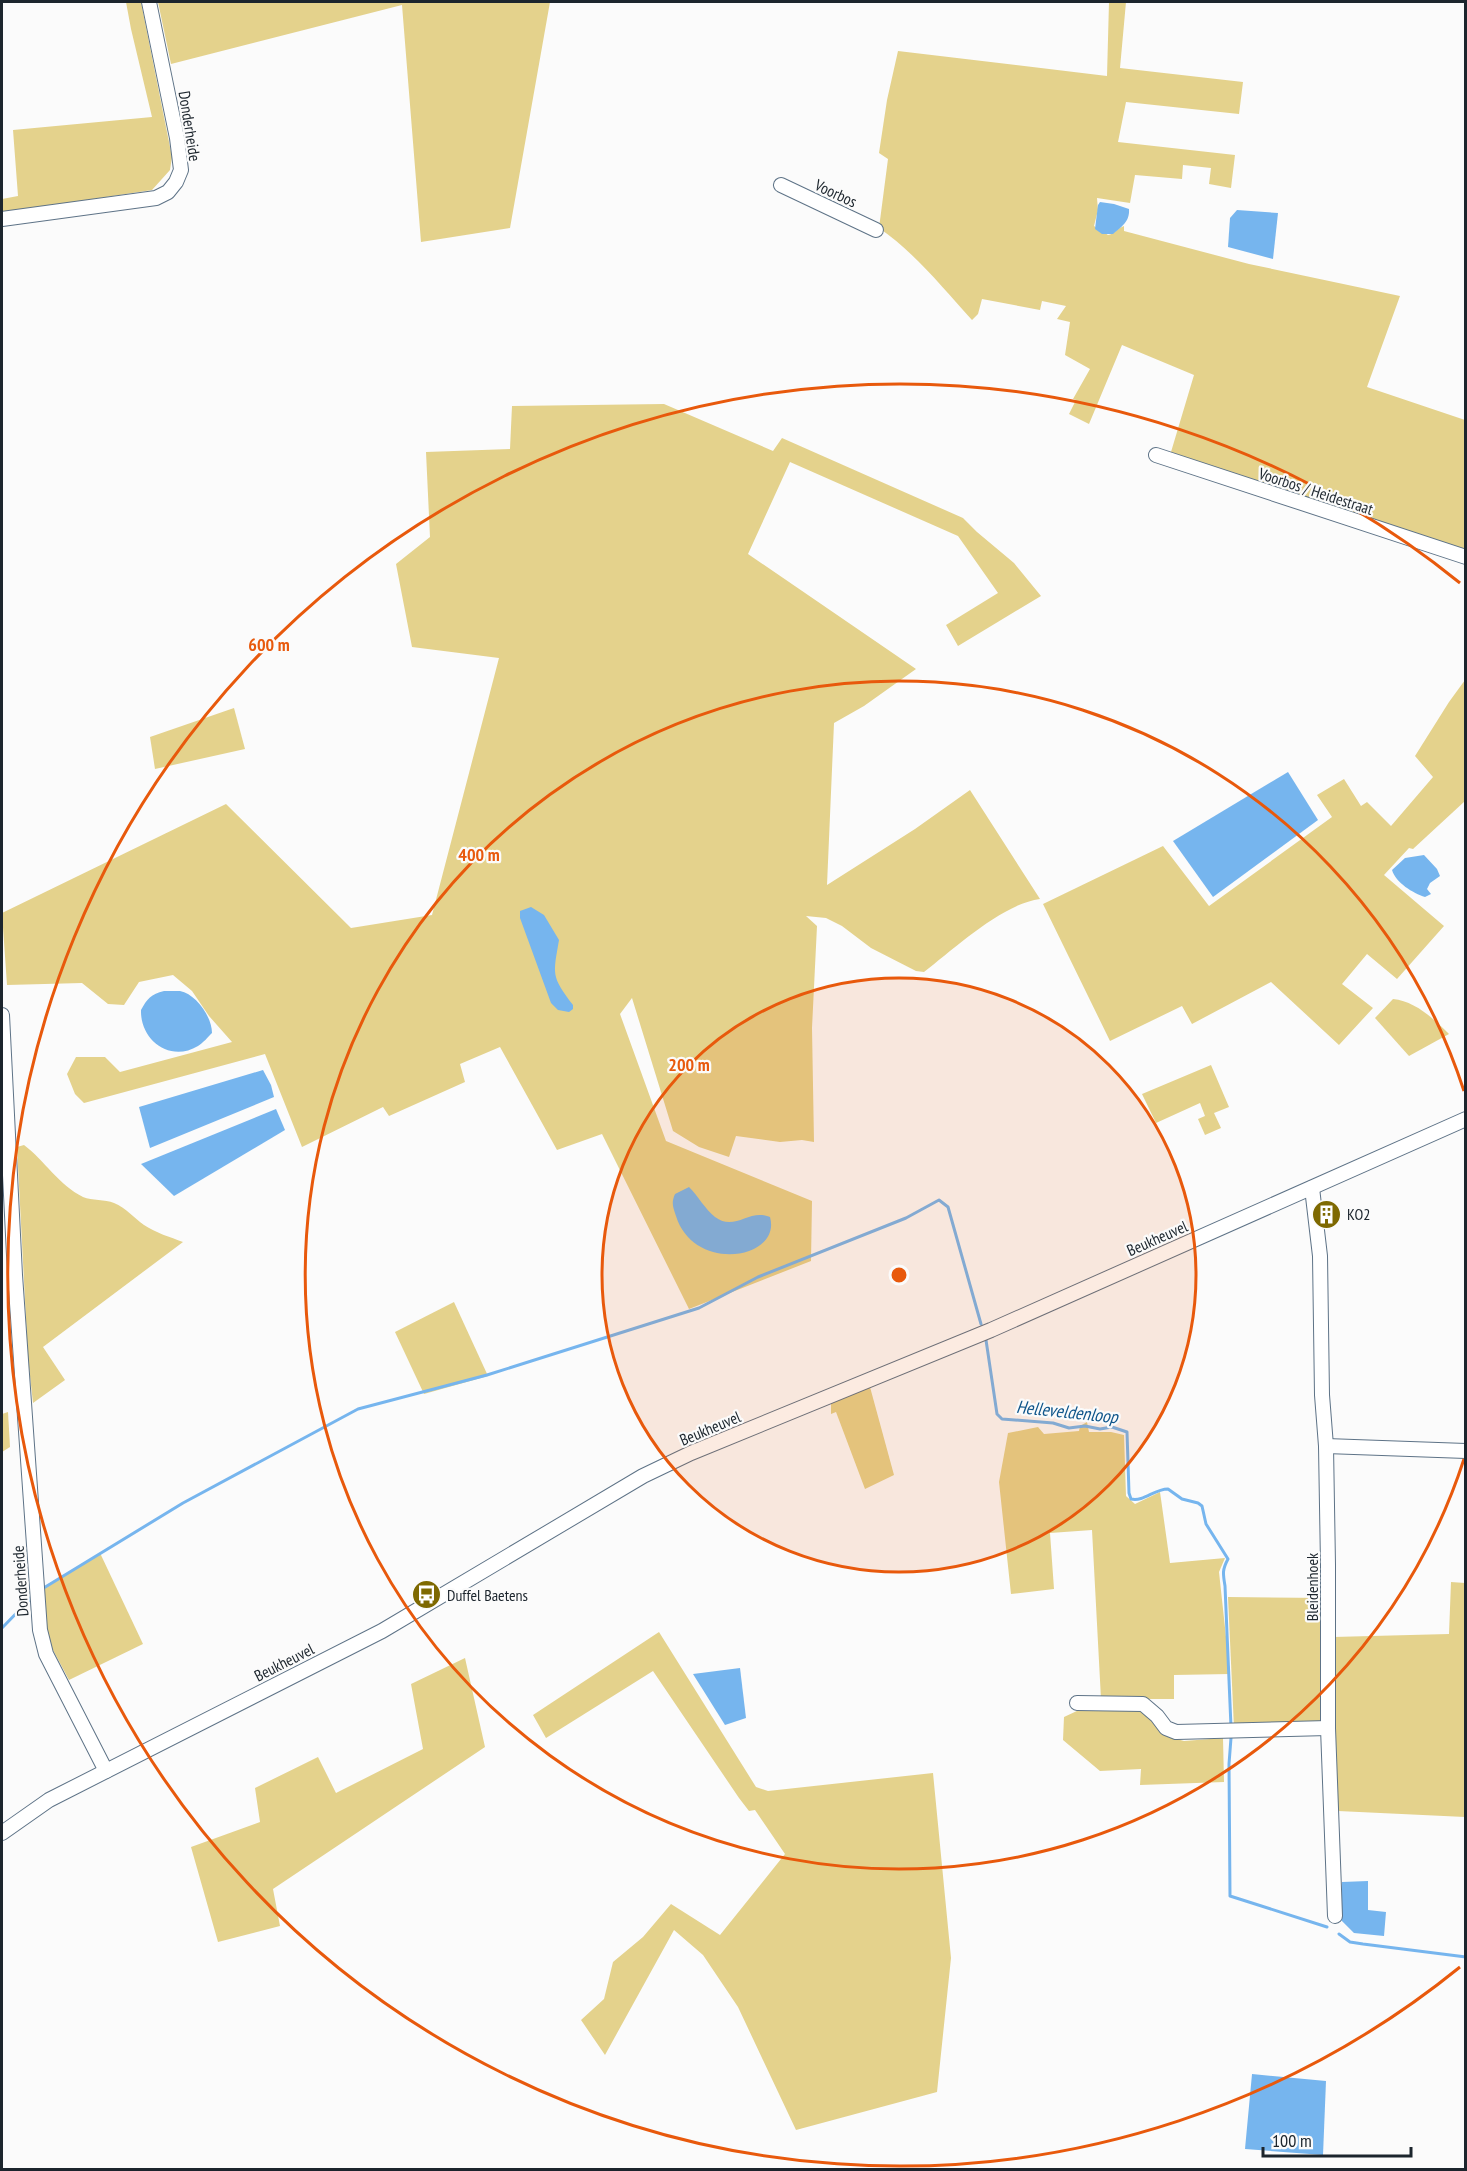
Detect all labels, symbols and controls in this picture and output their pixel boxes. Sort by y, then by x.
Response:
street label: Donderheide [175,89,205,163]
street label: Voorbos [811,174,860,211]
street label: Voorbos / Heidestraat [1255,463,1376,519]
text: 600 m [248,633,290,656]
text: 400 m [458,843,500,866]
text: 200 m [668,1053,710,1076]
building icon: KO2 [1310,1198,1342,1230]
place label: KO2 [1347,1204,1371,1224]
street label: Beukheuvel [1123,1216,1191,1260]
centre of rings [889,1265,909,1285]
water label: Helleveldenloop [1015,1395,1120,1428]
street label: Beukheuvel [676,1406,744,1450]
street label: Donderheide [8,1545,32,1617]
street label: Bleidenhoek [1302,1552,1322,1621]
bus stop icon: Duffel Baetens [410,1579,442,1611]
place label: Duffel Baetens [447,1585,528,1605]
street label: Beukheuvel [251,1638,317,1686]
scale bar [1263,2120,1412,2158]
text: 100 m [1272,2129,1312,2152]

